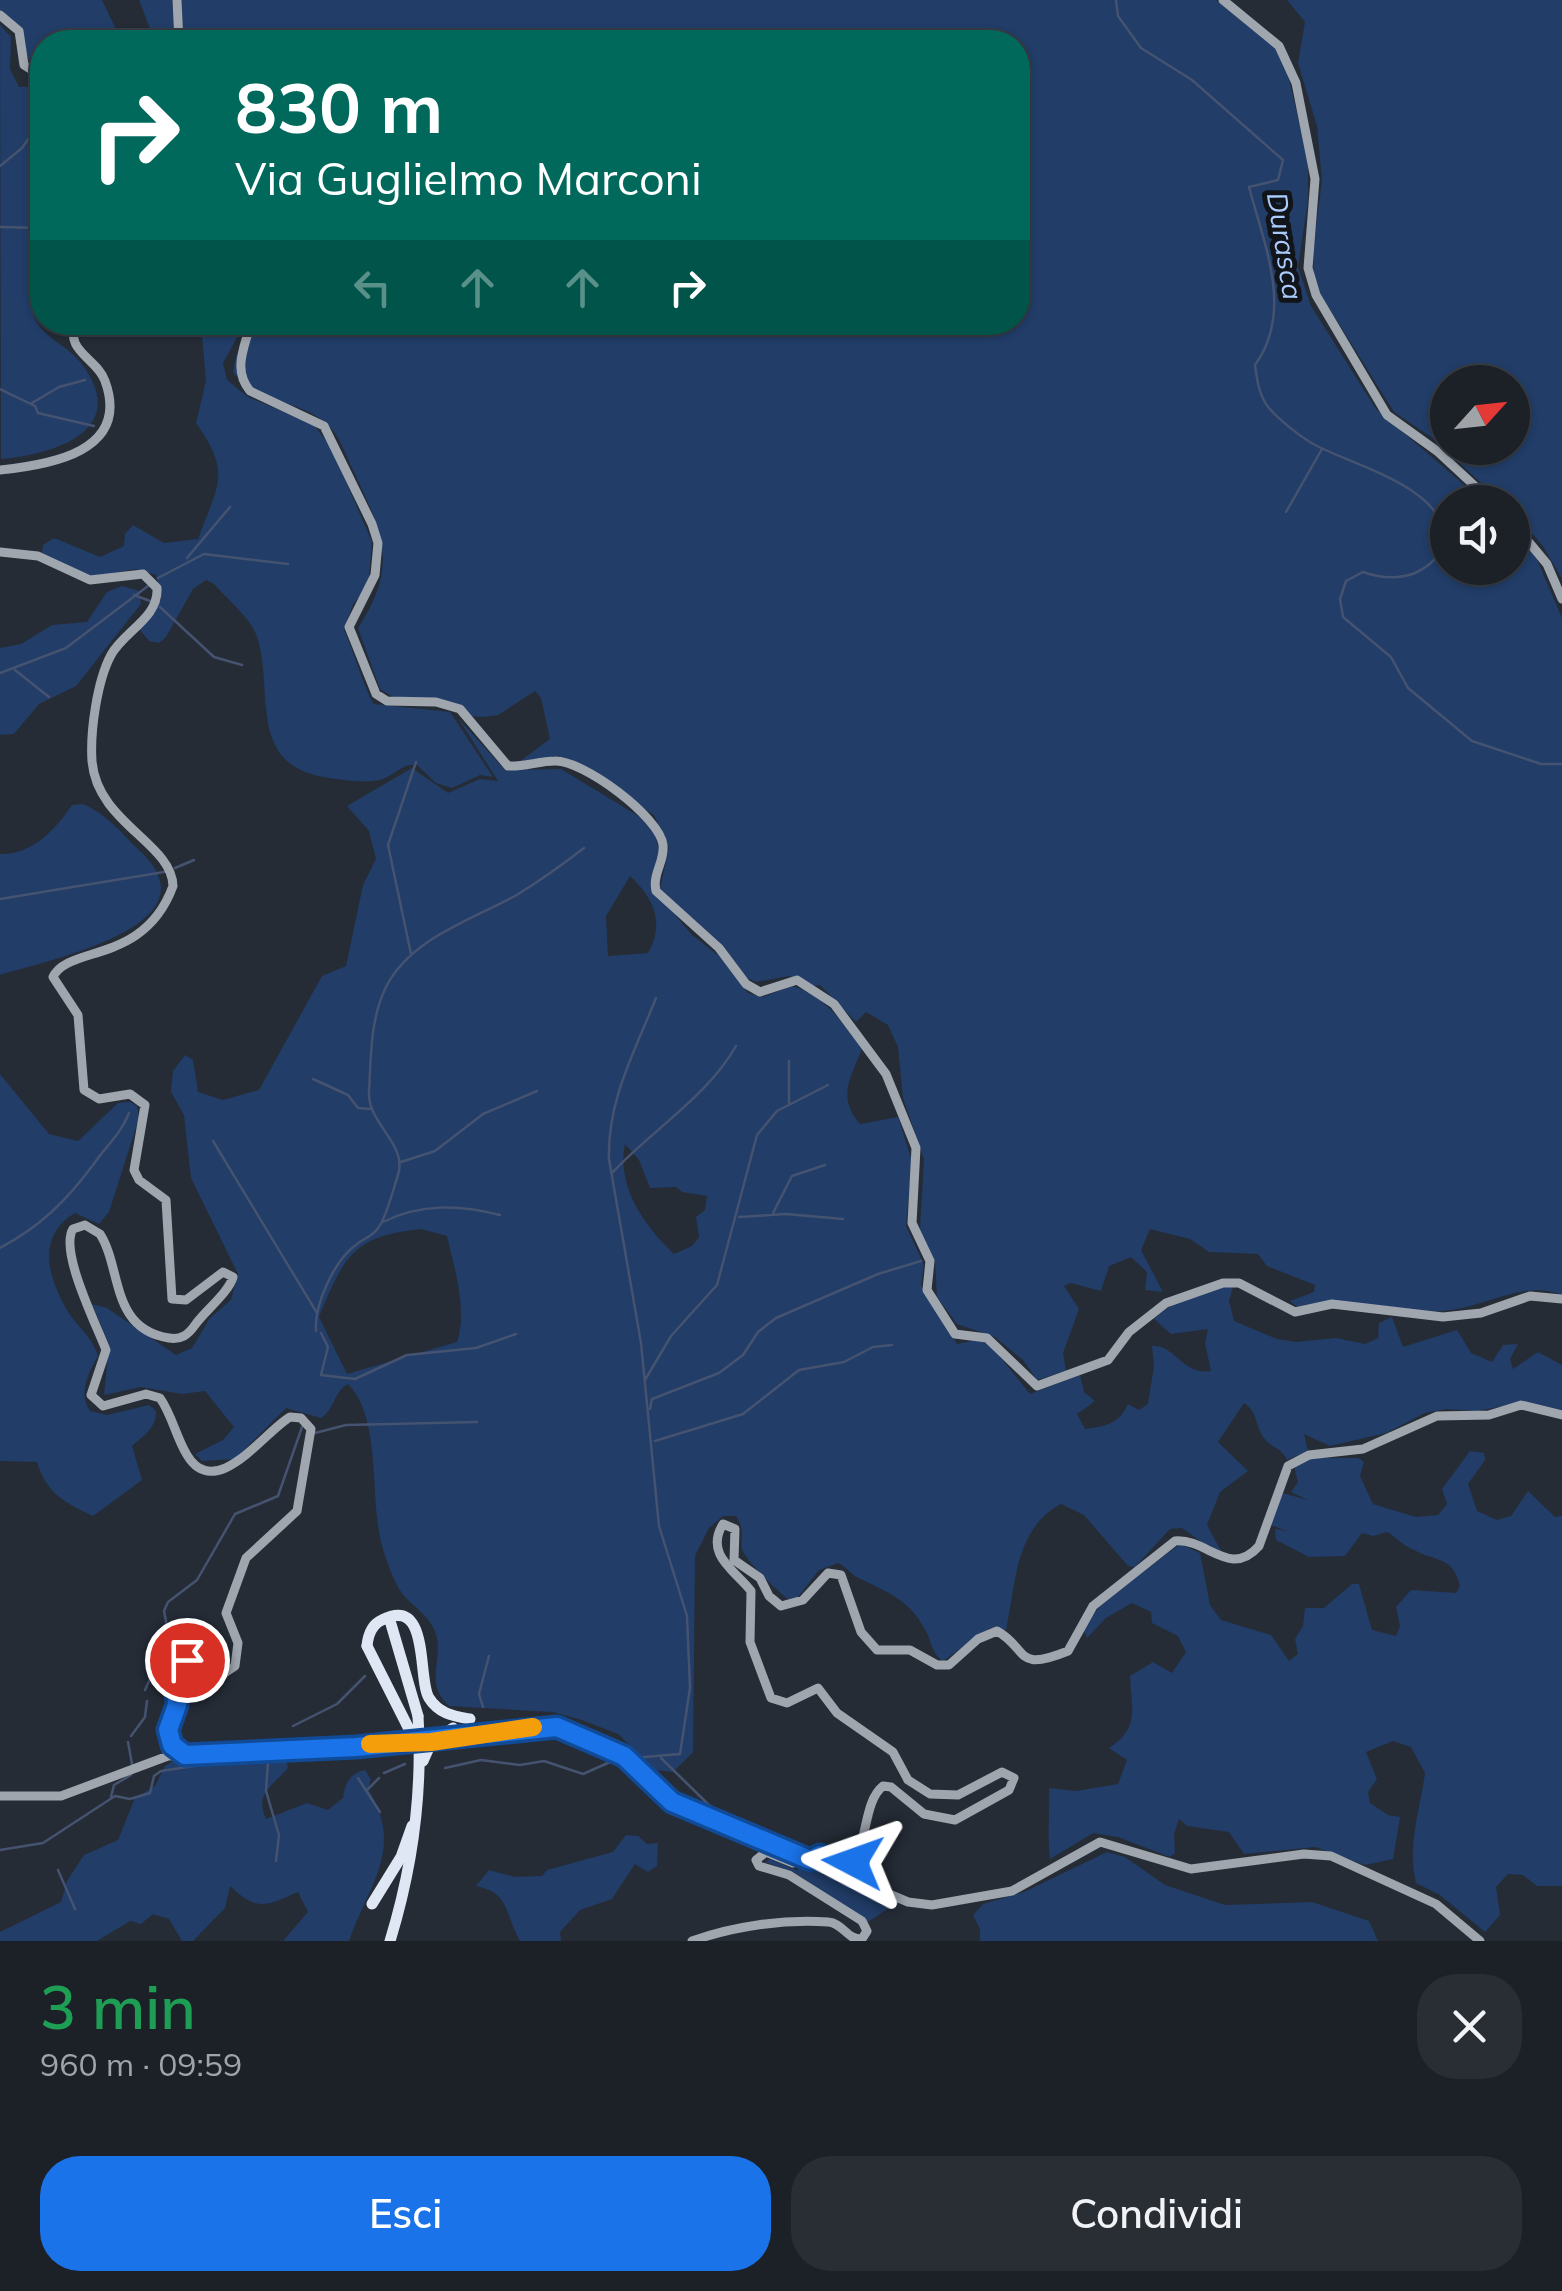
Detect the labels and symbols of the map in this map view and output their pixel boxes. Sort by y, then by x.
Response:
water label: Durasca [1260,190,1311,302]
north arrow [1430,365,1530,465]
pin [145,1618,230,1703]
position arrow [801,1810,905,1914]

